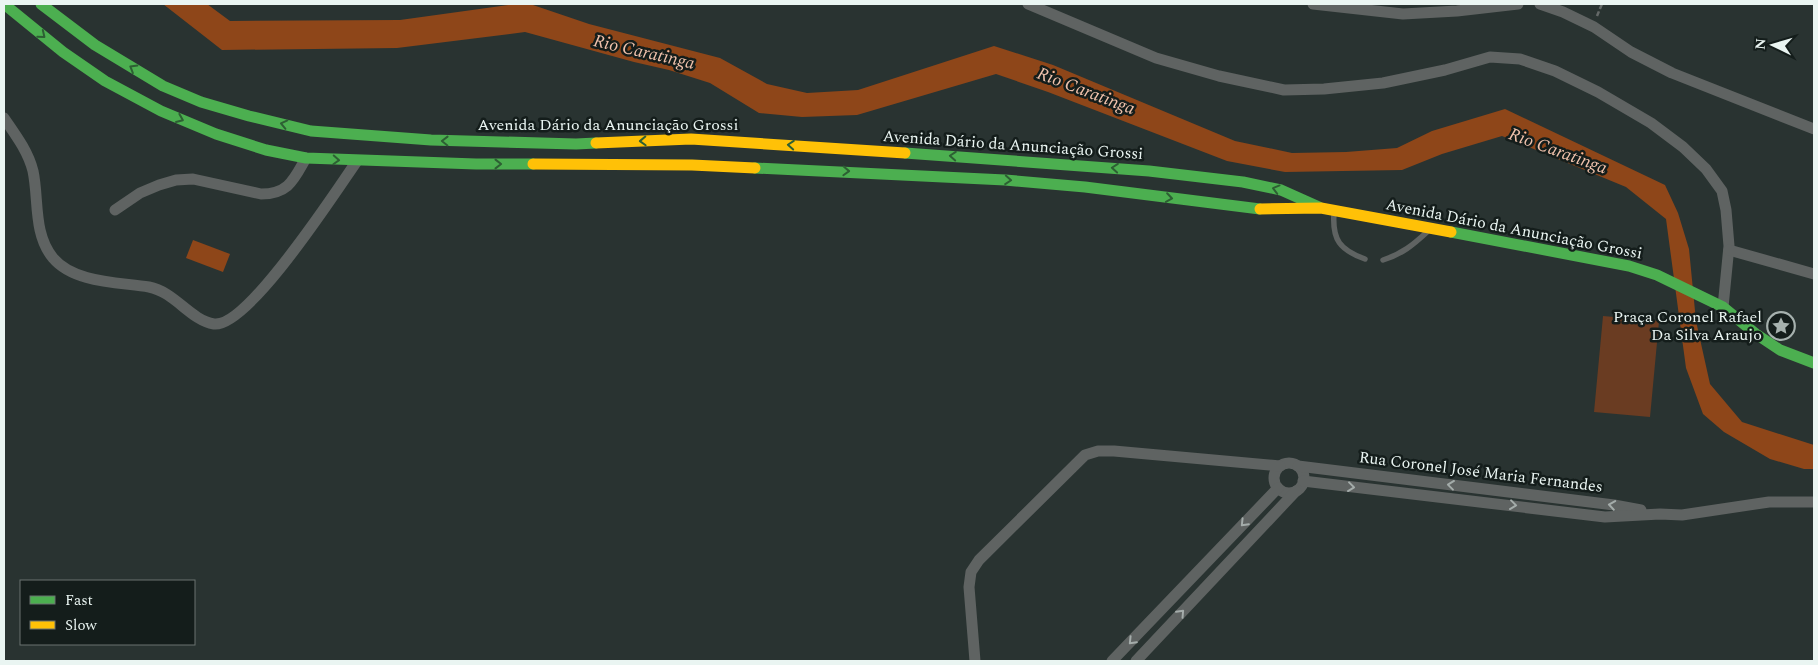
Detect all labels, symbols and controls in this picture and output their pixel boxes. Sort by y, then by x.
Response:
north arrow [1748,20,1798,70]
water label: Rio Caratinga [591,27,697,77]
one-way arrow [36,29,45,38]
text: N [1750,37,1772,51]
water label: Rio Caratinga [1033,60,1139,122]
one-way arrow [129,65,138,74]
one-way arrow [175,113,184,123]
street label: Avenida Dário da Anunciação Grossi [478,113,738,137]
one-way arrow [280,119,288,130]
water label: Rio Caratinga [1505,121,1611,181]
street label: Avenida Dário da Anunciação Grossi [882,124,1144,166]
one-way arrow [441,135,449,146]
one-way arrow [639,136,646,146]
one-way arrow [787,140,795,151]
one-way arrow [949,151,957,162]
one-way arrow [332,155,340,166]
one-way arrow [495,159,503,169]
one-way arrow [1111,163,1119,174]
one-way arrow [842,166,850,177]
one-way arrow [1004,174,1012,185]
one-way arrow [1272,184,1281,195]
one-way arrow [1166,192,1174,203]
street label: Avenida Dário da Anunciação Grossi [1384,192,1644,266]
place label: Praça Coronel Rafael Da Silva Araujo [1613,305,1762,347]
place icon: Praça Coronel Rafael Da Silva Araujo [1766,311,1796,341]
street label: Rua Coronel José Maria Fernandes [1358,445,1604,499]
one-way arrow [1447,480,1455,491]
one-way arrow [1348,481,1356,492]
one-way arrow [1509,499,1517,510]
one-way arrow [1608,501,1617,511]
one-way arrow [1241,518,1250,527]
legend [20,580,195,645]
text: Fast [65,589,93,612]
one-way arrow [1175,610,1184,619]
text: Slow [65,614,97,637]
one-way arrow [1129,635,1138,644]

